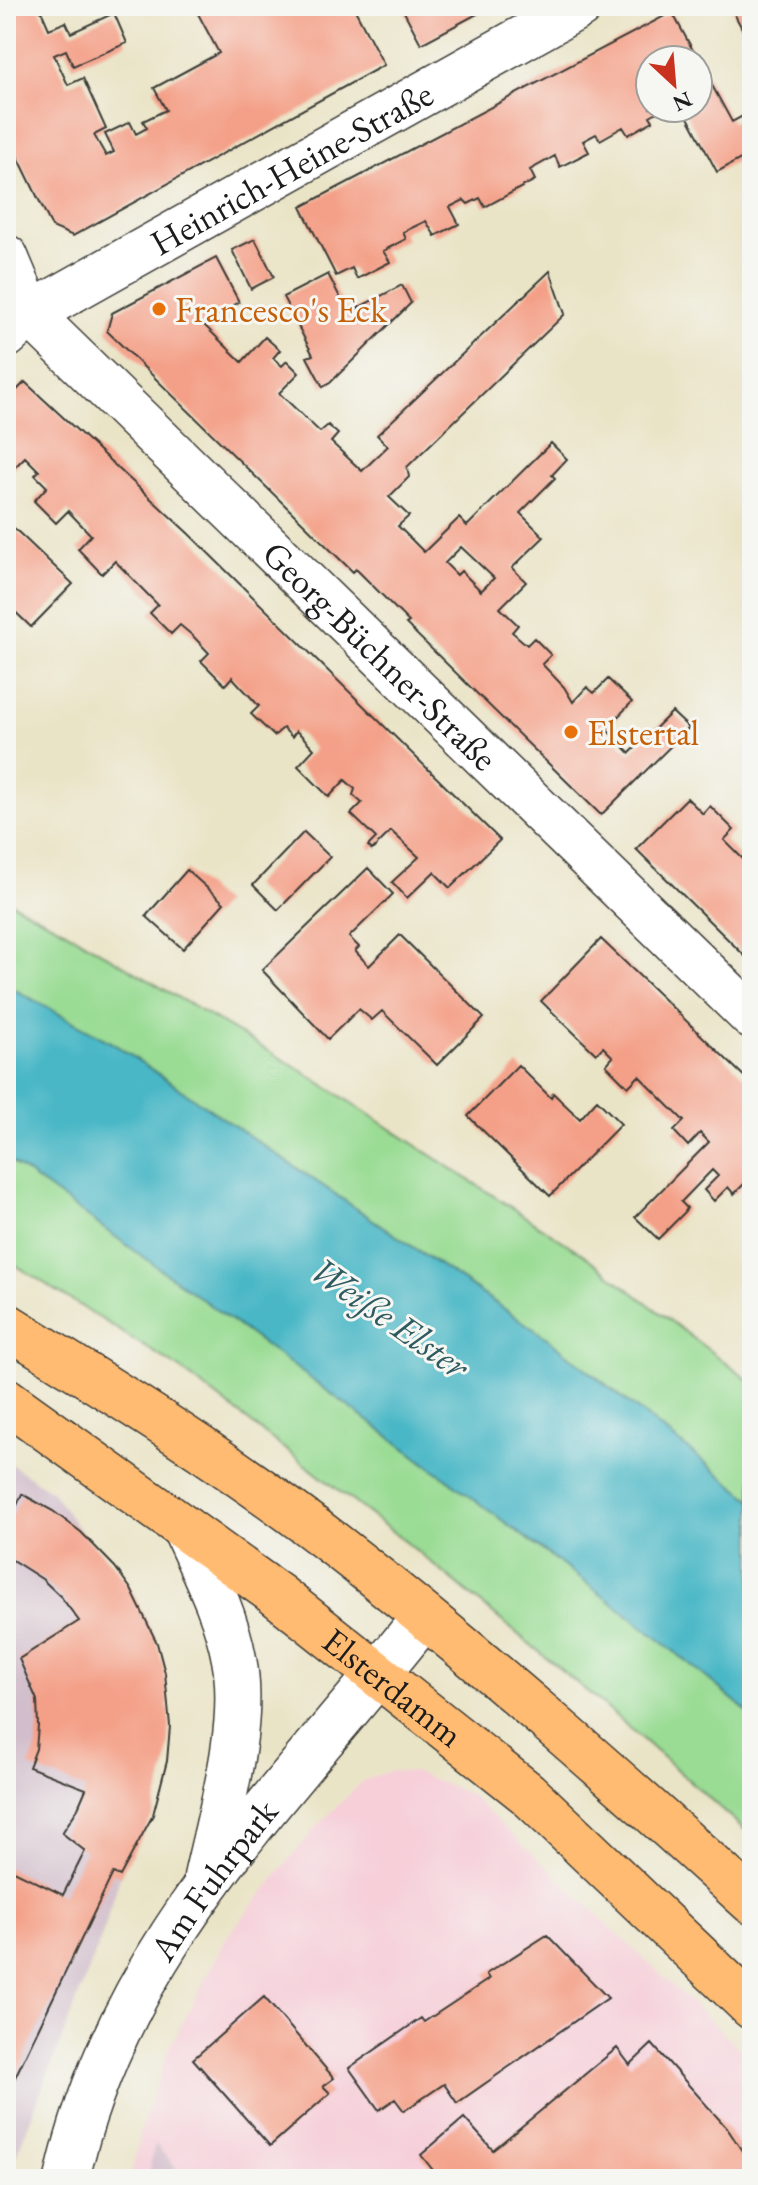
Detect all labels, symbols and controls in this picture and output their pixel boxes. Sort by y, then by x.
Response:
north arrow [634,44,714,124]
street label: Heinrich-Heine-Straße [142,70,441,266]
text: N [668,85,697,119]
place label: Francesco's Eck [175,286,388,333]
marker: Francesco's Eck [150,300,168,318]
street label: Georg-Büchner-Straße [253,530,508,780]
place label: Elstertal [587,709,699,756]
marker: Elstertal [562,723,580,741]
water label: Weiße Elster [301,1245,480,1390]
street label: Elsterdamm [313,1617,473,1757]
street label: Am Fuhrpark [138,1788,288,1970]

